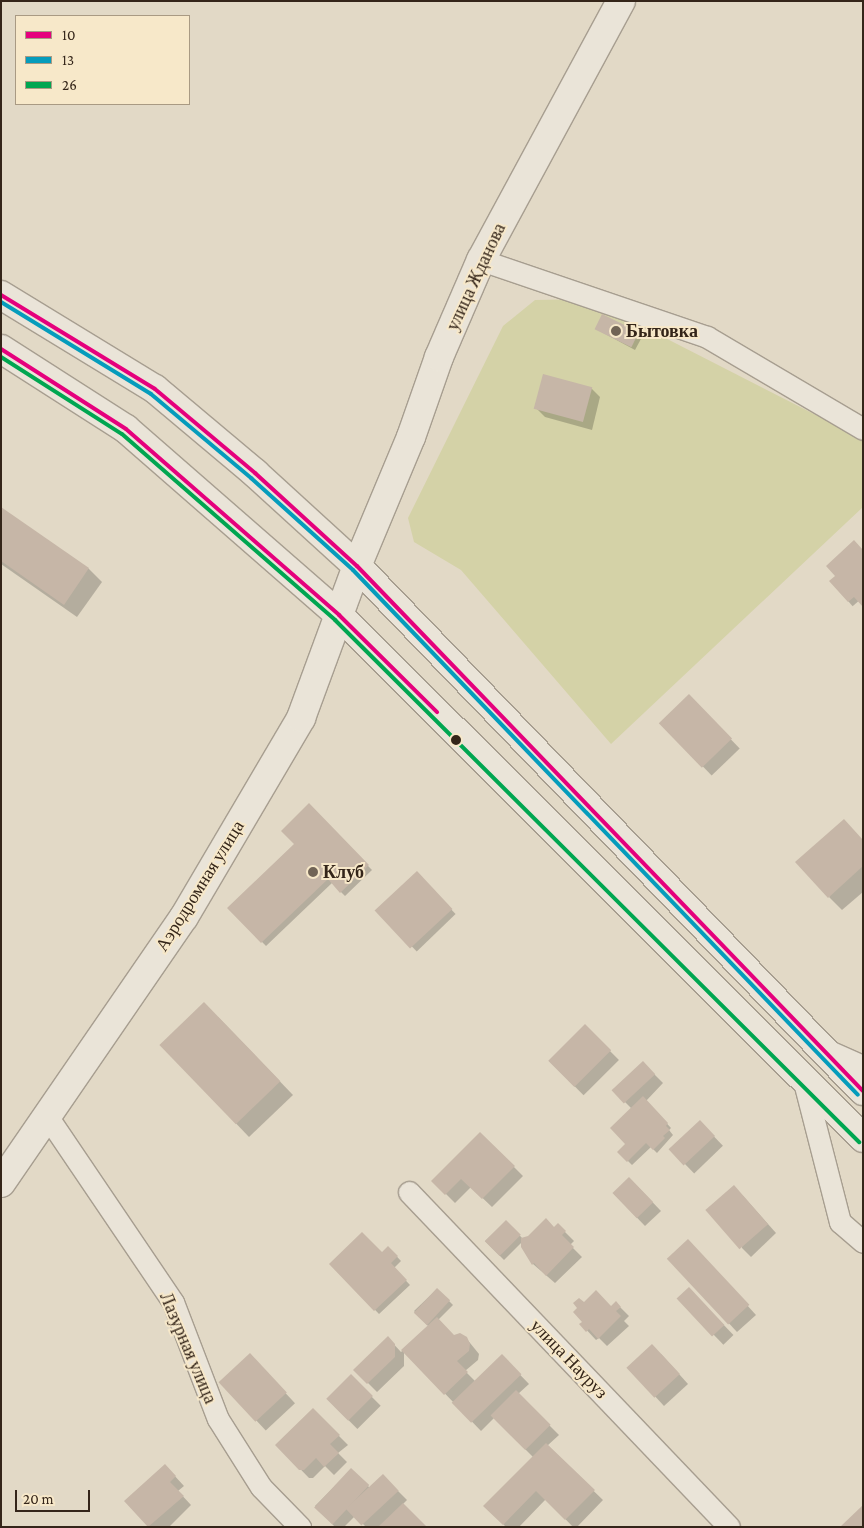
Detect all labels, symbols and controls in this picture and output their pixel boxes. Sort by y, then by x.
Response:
legend [15,15,190,105]
text: 10 [62,27,75,43]
text: 13 [62,52,74,68]
text: 26 [62,77,77,93]
street label: улица Жданова [442,220,510,334]
place label: Бытовка [626,320,698,342]
marker: Бытовка [610,325,622,337]
unlabelled marker [451,735,461,745]
street label: Аэродромная улица [151,817,249,955]
place label: Клуб [323,861,364,883]
marker: Клуб [307,866,319,878]
street label: Лазурная улица [155,1289,221,1407]
street label: улица Науруз [526,1315,612,1403]
scale bar [18,1480,92,1512]
text: 20 m [23,1491,54,1507]

